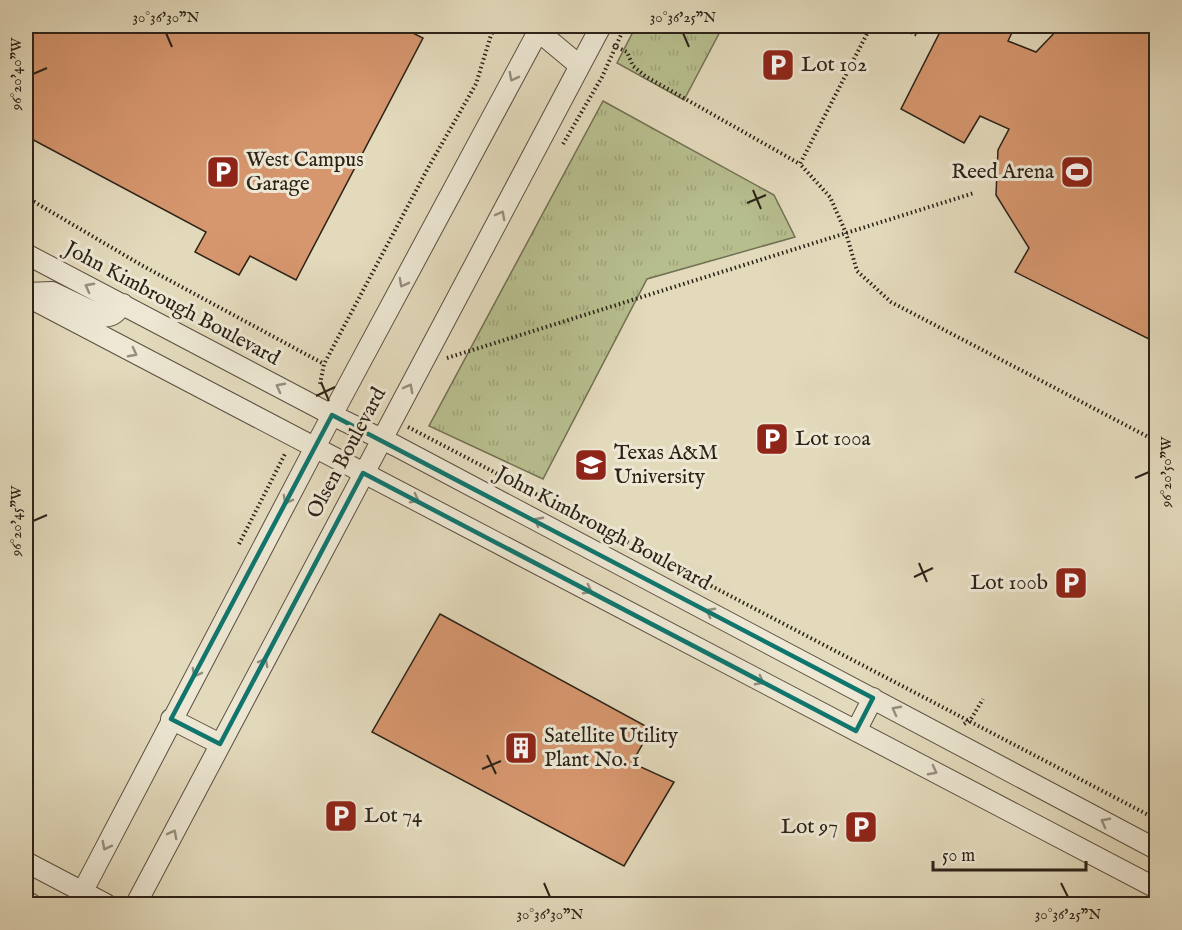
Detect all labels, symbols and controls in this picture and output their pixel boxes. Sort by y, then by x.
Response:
text: 30°36'30"N [132,8,200,27]
text: 30°36'25"N [650,8,716,27]
text: 96°20'40"W [7,37,26,111]
parking icon: Lot 102 [760,47,796,83]
place label: Lot 102 [801,52,867,79]
one-way arrow [509,71,520,81]
place label: West Campus Garage [246,147,364,198]
parking icon: West Campus Garage [205,154,241,190]
sports icon: Reed Arena [1059,154,1095,190]
place label: Reed Arena [951,159,1055,186]
one-way arrow [494,211,505,222]
street label: John Kimbrough Boulevard [58,235,285,373]
one-way arrow [399,277,410,287]
one-way arrow [85,283,95,294]
one-way arrow [127,346,137,357]
street label: Olsen Boulevard [301,382,393,523]
one-way arrow [276,383,286,394]
one-way arrow [402,383,413,394]
parking icon: Lot 100a [754,421,790,457]
place label: Lot 100a [795,426,872,453]
text: 96°20'50"W [1157,436,1176,508]
place label: Texas A&M University [614,440,718,491]
school or university icon: Texas A&M University [573,447,609,483]
street label: John Kimbrough Boulevard [489,460,716,598]
text: 96°20'45"W [7,485,26,557]
one-way arrow [409,492,420,504]
one-way arrow [283,494,294,505]
one-way arrow [533,517,544,528]
parking icon: Lot 100b [1053,565,1089,601]
place label: Lot 100b [970,570,1048,597]
one-way arrow [581,583,592,594]
one-way arrow [706,608,716,619]
one-way arrow [256,657,268,668]
one-way arrow [192,666,203,677]
one-way arrow [754,674,765,685]
one-way arrow [891,706,902,717]
place label: Satellite Utility Plant No. 1 [544,723,679,774]
building icon: Satellite Utility Plant No. 1 [503,730,539,766]
one-way arrow [927,764,937,775]
parking icon: Lot 74 [323,798,359,834]
place label: Lot 74 [364,803,423,830]
parking icon: Lot 97 [843,809,879,845]
place label: Lot 97 [781,814,838,841]
one-way arrow [1101,818,1111,829]
one-way arrow [166,830,177,840]
scale bar [933,834,1086,872]
one-way arrow [102,839,113,850]
text: 50 m [942,845,975,868]
text: 30°36'30"N [516,905,584,924]
text: 30°36'25"N [1035,905,1101,924]

